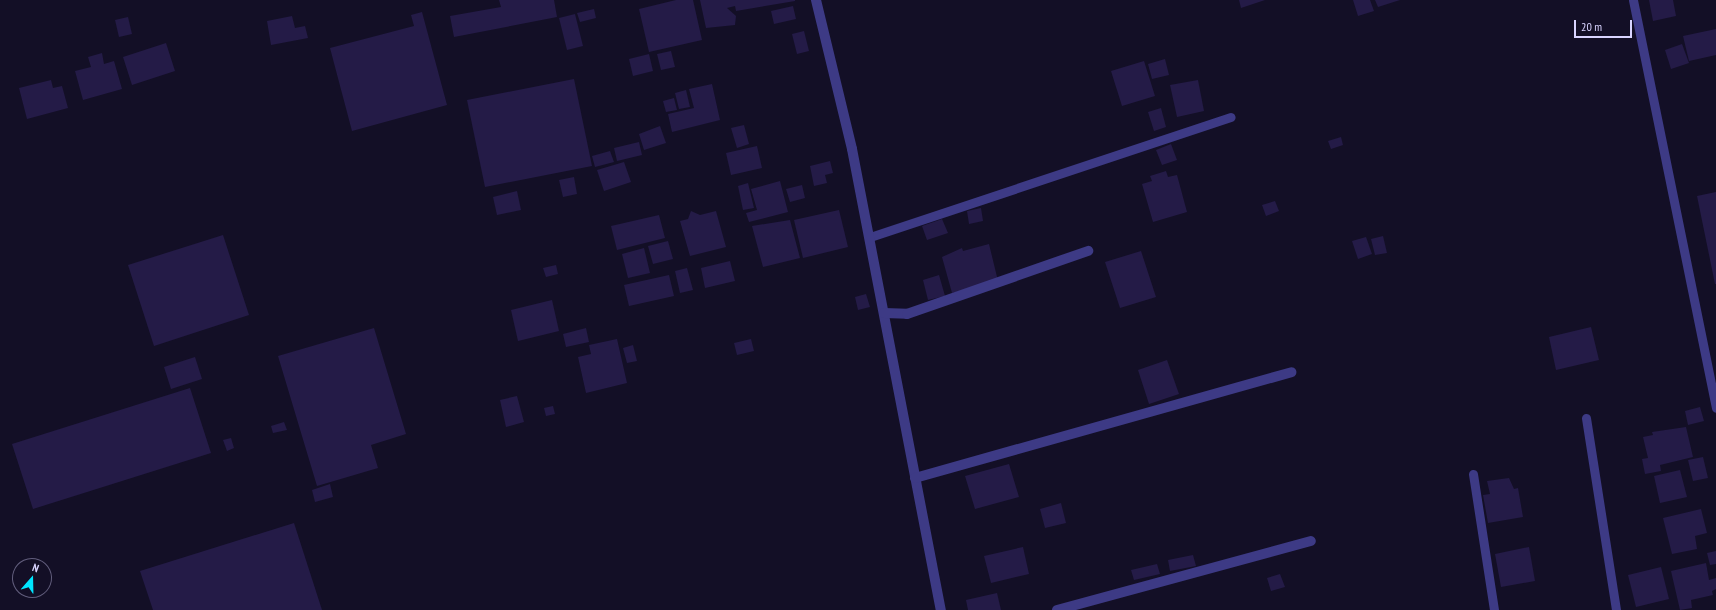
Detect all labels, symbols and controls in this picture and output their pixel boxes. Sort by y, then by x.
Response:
scale bar [1576,12,1634,38]
text: 20 m [1581,19,1602,34]
north arrow [12,558,52,598]
text: N [31,560,41,575]

